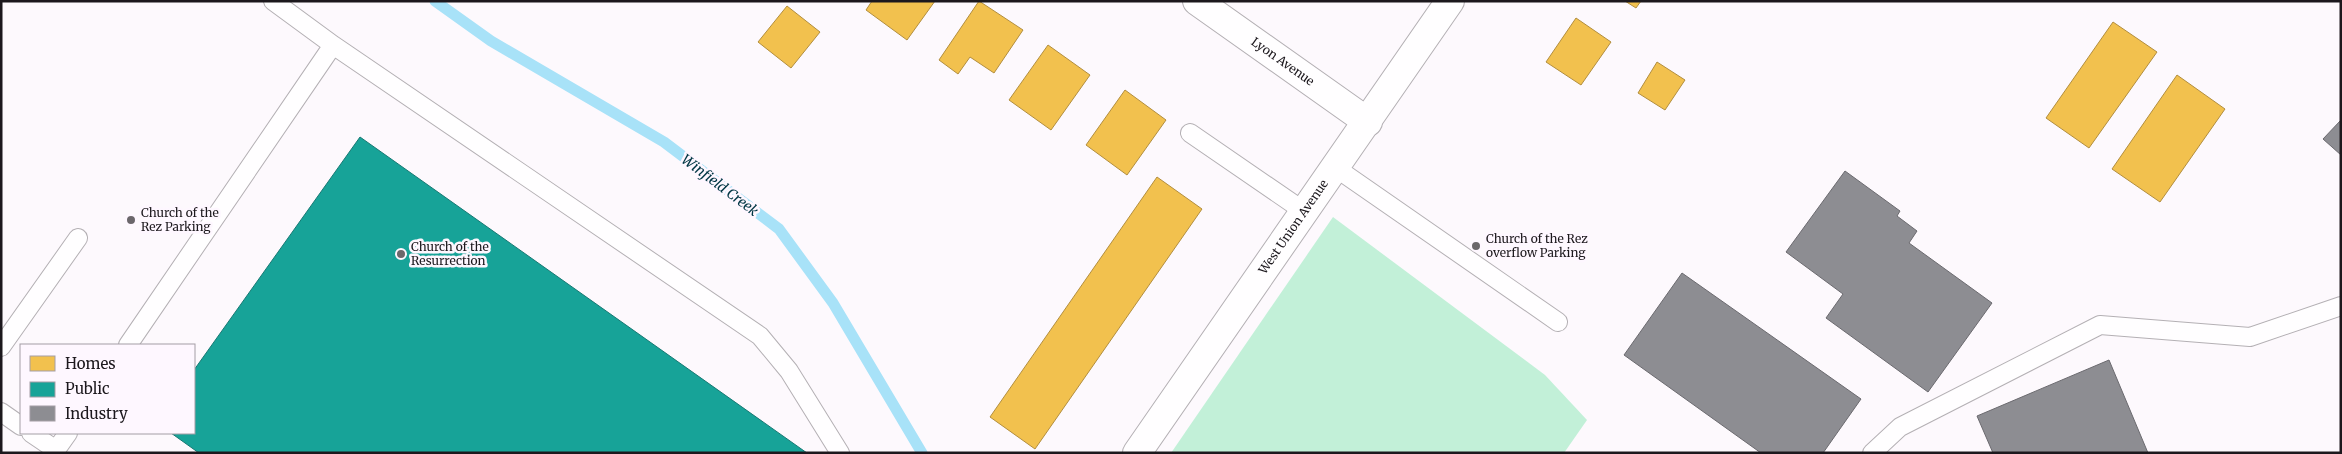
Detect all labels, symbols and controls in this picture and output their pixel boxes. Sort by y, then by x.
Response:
street label: Lyon Avenue [1249,34,1317,89]
water label: Winfield Creek [678,150,762,220]
street label: West Union Avenue [1255,176,1331,278]
place label: Church of the Rez Parking [141,205,219,234]
marker: Church of the Rez Parking [125,214,137,226]
place label: Church of the Rez overflow Parking [1486,231,1588,260]
place label: Church of the Resurrection [411,239,489,268]
marker: Church of the Rez overflow Parking [1470,240,1482,252]
marker: Church of the Resurrection [395,248,407,260]
legend [20,344,195,434]
text: Homes [65,354,116,373]
text: Public [65,379,110,398]
text: Industry [65,404,128,423]

